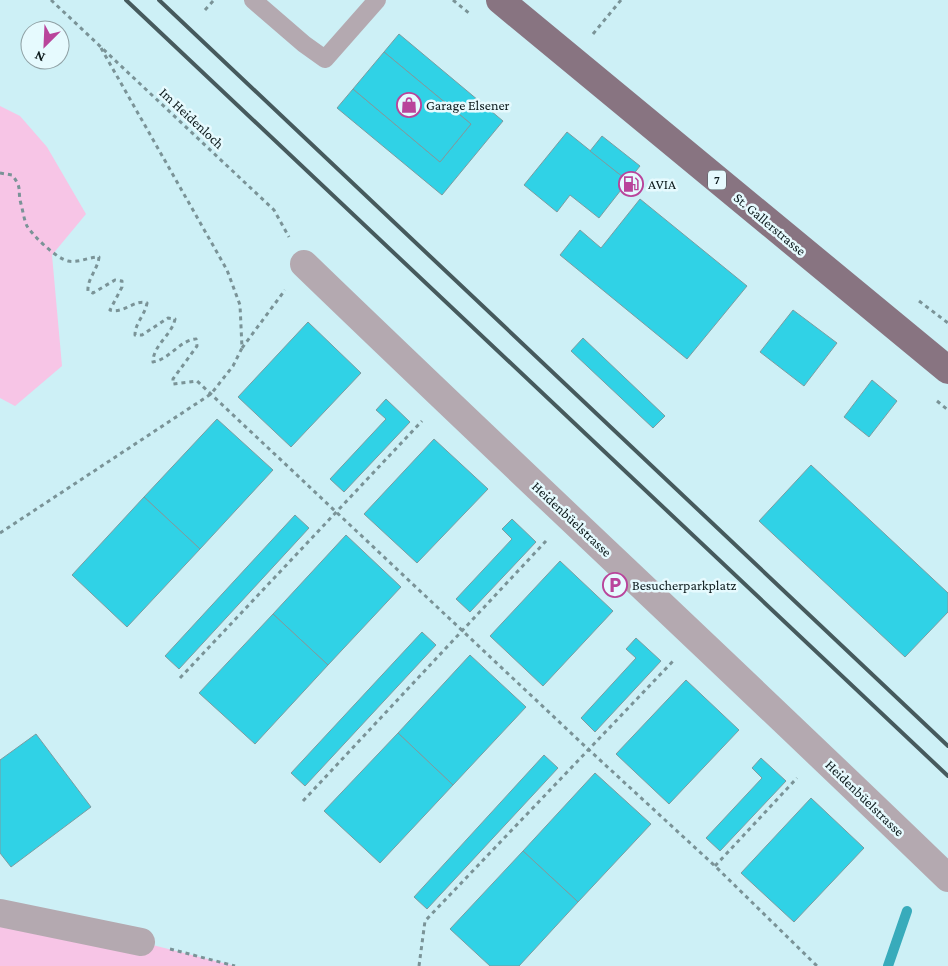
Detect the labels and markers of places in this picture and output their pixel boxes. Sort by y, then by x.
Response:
shop icon: Garage Elsener [396,92,422,118]
place label: Garage Elsener [426,97,510,113]
fuel station icon: AVIA [618,171,644,197]
place label: AVIA [648,176,676,192]
parking icon: Besucherparkplatz [602,572,628,598]
place label: Besucherparkplatz [632,577,737,593]

